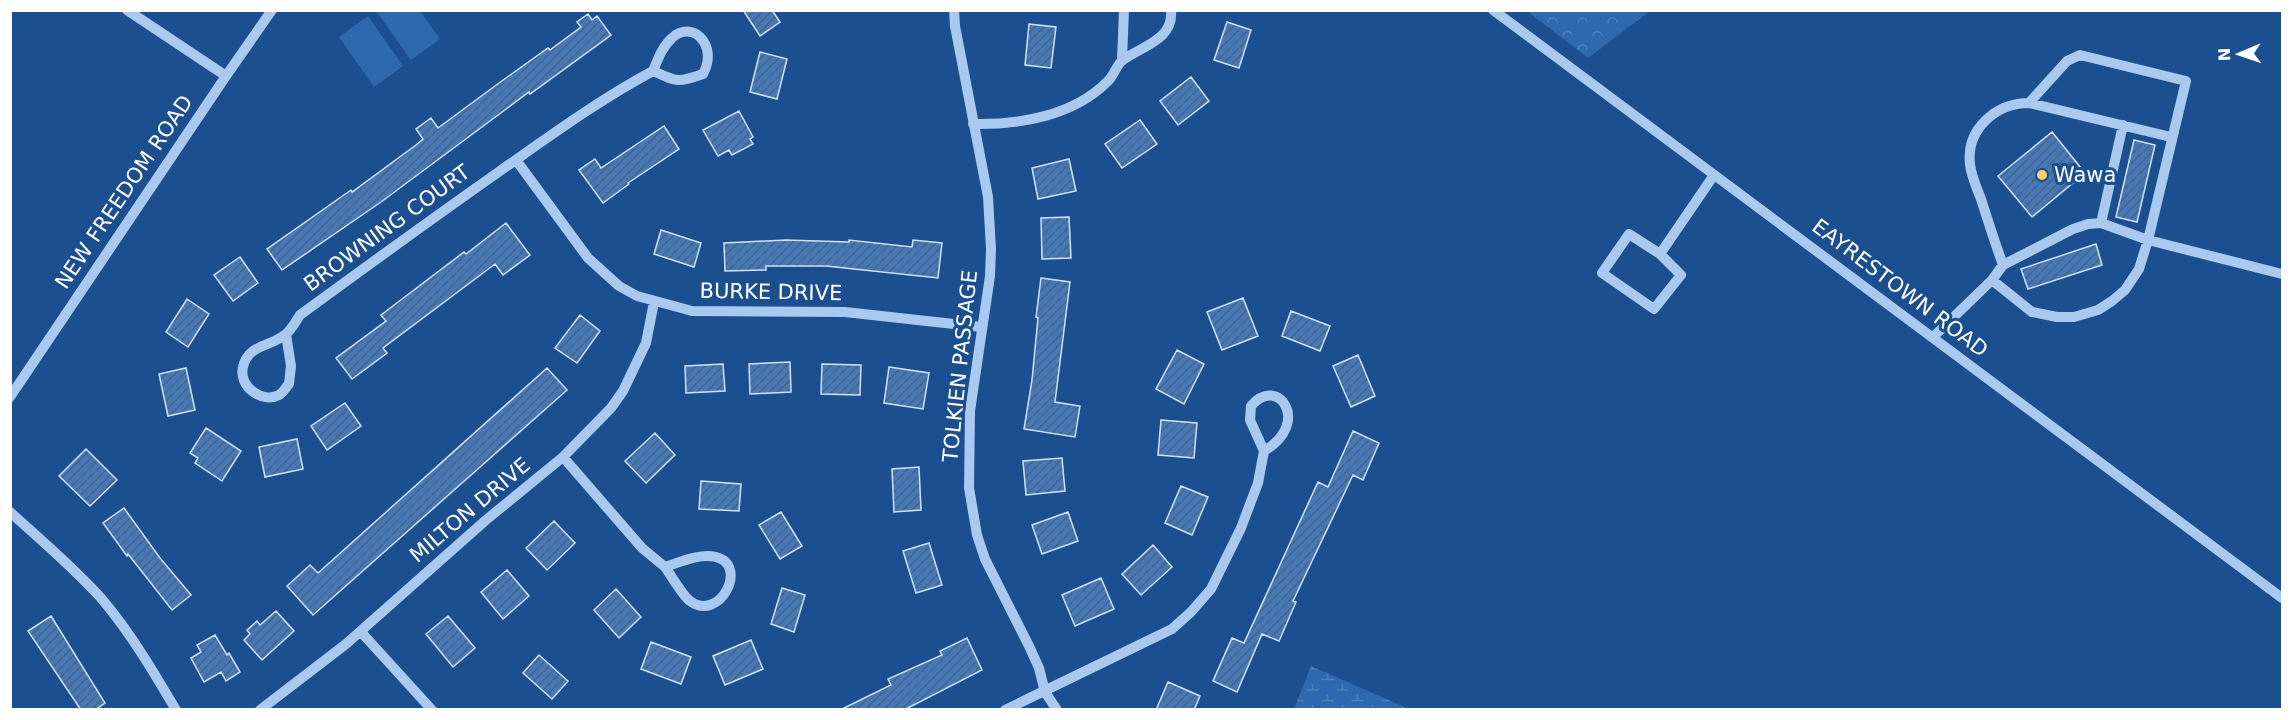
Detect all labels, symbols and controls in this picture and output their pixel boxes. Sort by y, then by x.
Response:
north arrow [2209,24,2269,84]
text: N [2215,47,2234,62]
street label: NEW FREEDOM ROAD [50,91,198,293]
street label: BROWNING COURT [299,160,475,296]
place label: Wawa [2054,163,2116,187]
marker: Wawa [2035,168,2049,182]
street label: EAYRESTOWN ROAD [1807,214,1993,362]
street label: TOLKIEN PASSAGE [938,269,982,464]
street label: BURKE DRIVE [699,279,843,305]
street label: MILTON DRIVE [405,453,535,567]

